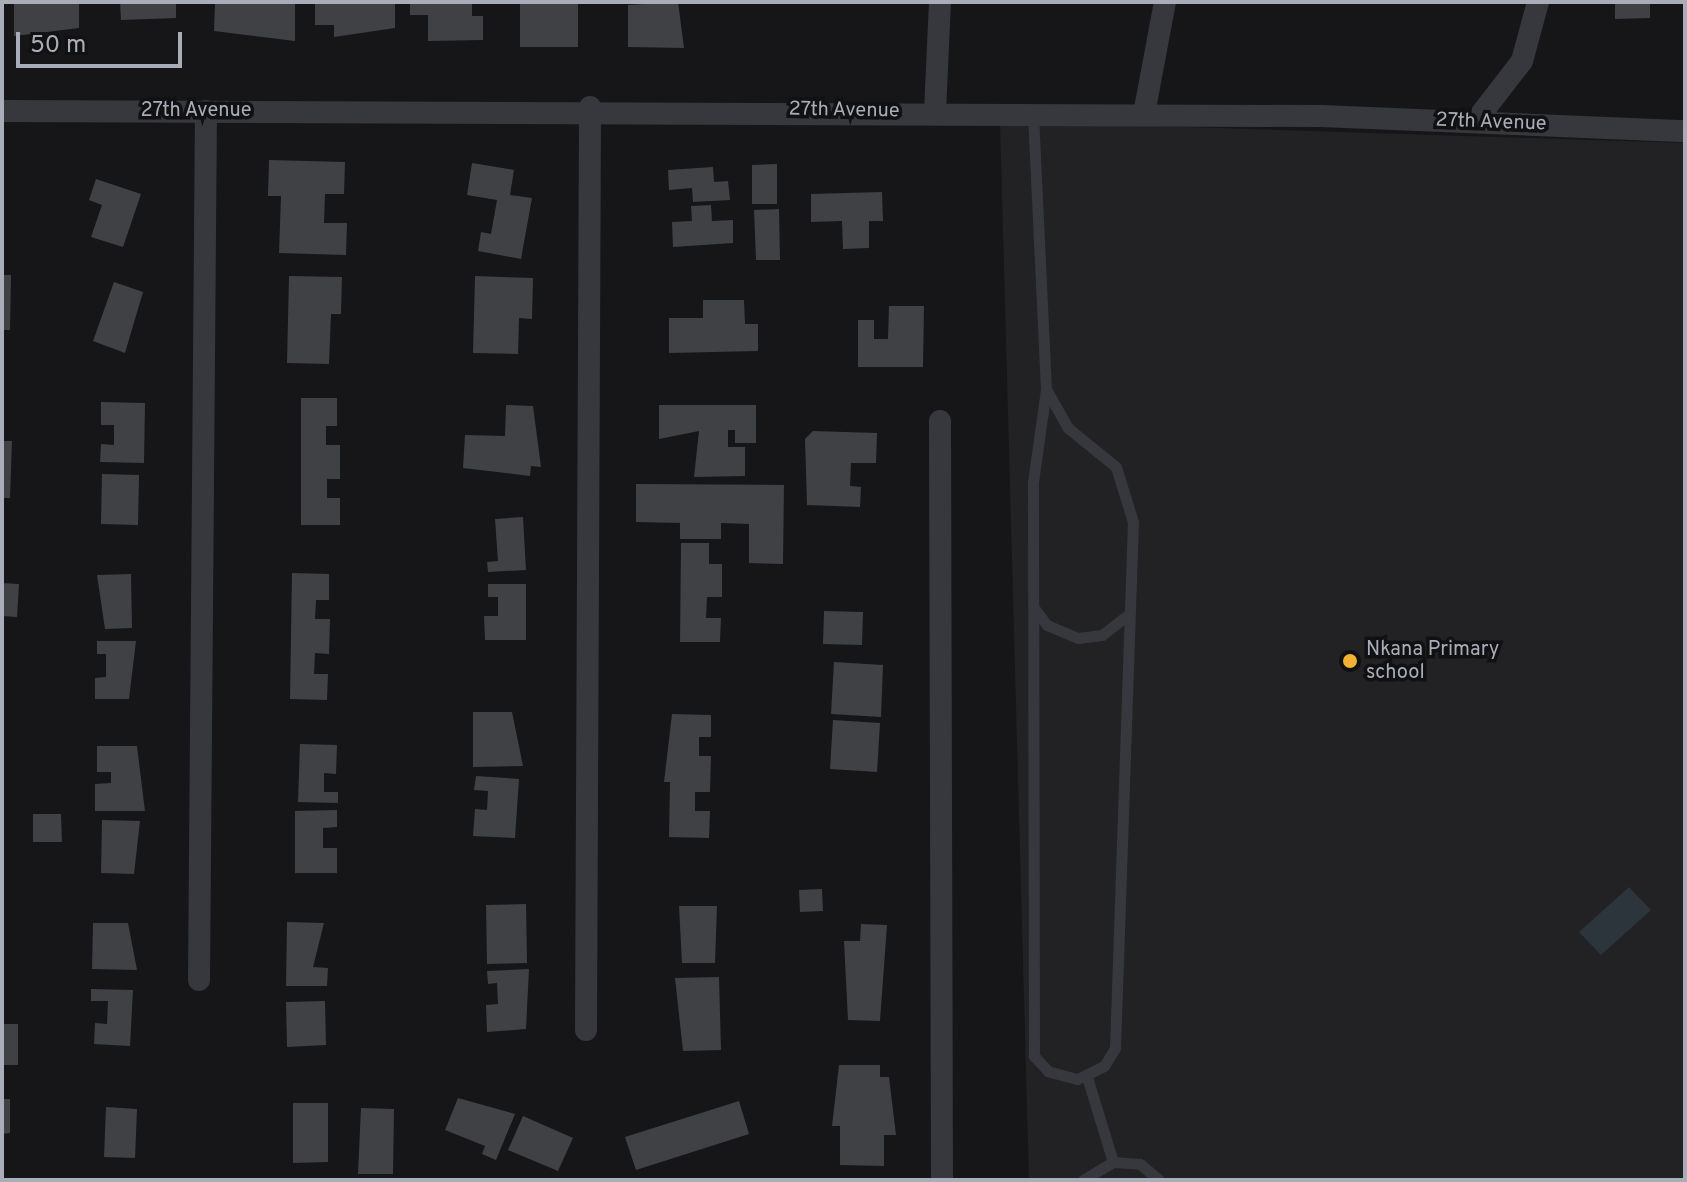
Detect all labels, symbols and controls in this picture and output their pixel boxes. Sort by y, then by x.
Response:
scale bar [20,16,186,66]
text: 50 m [30,31,86,61]
street label: 27th Avenue [788,98,900,124]
street label: 27th Avenue [140,99,252,123]
street label: 27th Avenue [1435,109,1547,137]
place label: Nkana Primary school [1366,638,1499,685]
marker: Nkana Primary school [1341,652,1359,670]

